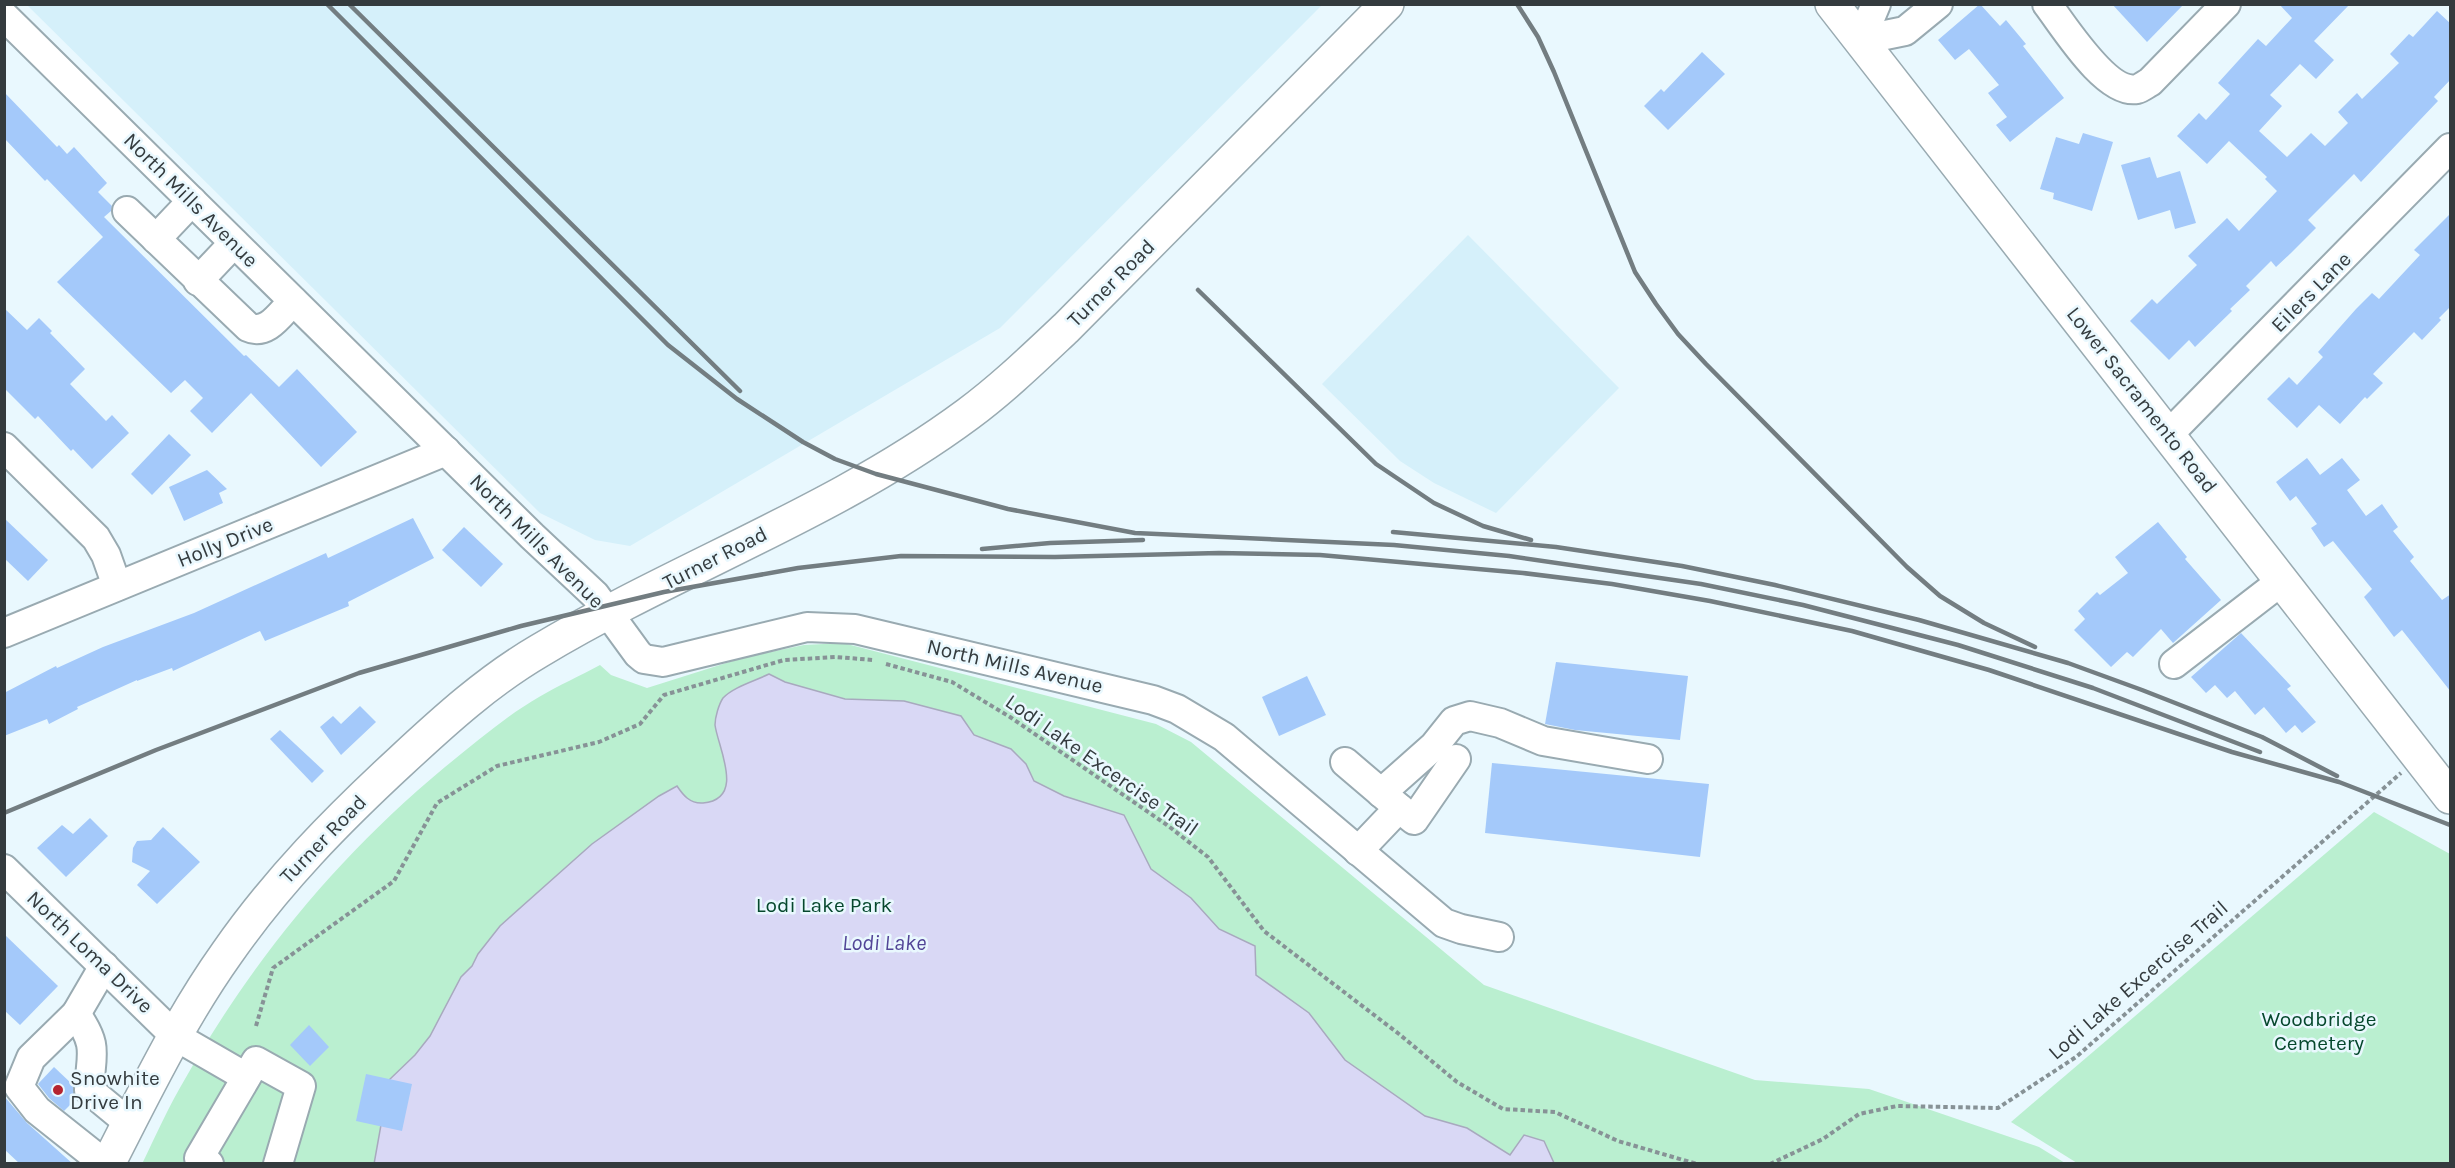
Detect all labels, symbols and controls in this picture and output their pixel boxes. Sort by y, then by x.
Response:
street label: North Mills Avenue [119,128,263,272]
street label: Turner Road [1062,234,1160,332]
street label: Eilers Lane [2266,247,2356,337]
street label: Lower Sacramento Road [2062,302,2222,498]
street label: North Mills Avenue [465,469,609,613]
street label: Holly Drive [174,512,276,572]
street label: Turner Road [659,521,771,595]
street label: North Mills Avenue [925,634,1105,698]
street label: Lodi Lake Excercise Trail [1001,689,1203,841]
street label: Turner Road [275,790,371,888]
street label: North Loma Drive [22,886,158,1018]
park label: Lodi Lake Park [756,893,892,917]
street label: Lodi Lake Excercise Trail [2043,896,2233,1064]
water label: Lodi Lake [842,930,926,956]
park label: Woodbridge Cemetery [2262,1007,2376,1055]
place label: Snowhite Drive In [70,1066,160,1114]
marker: Snowhite Drive In [51,1083,65,1097]

